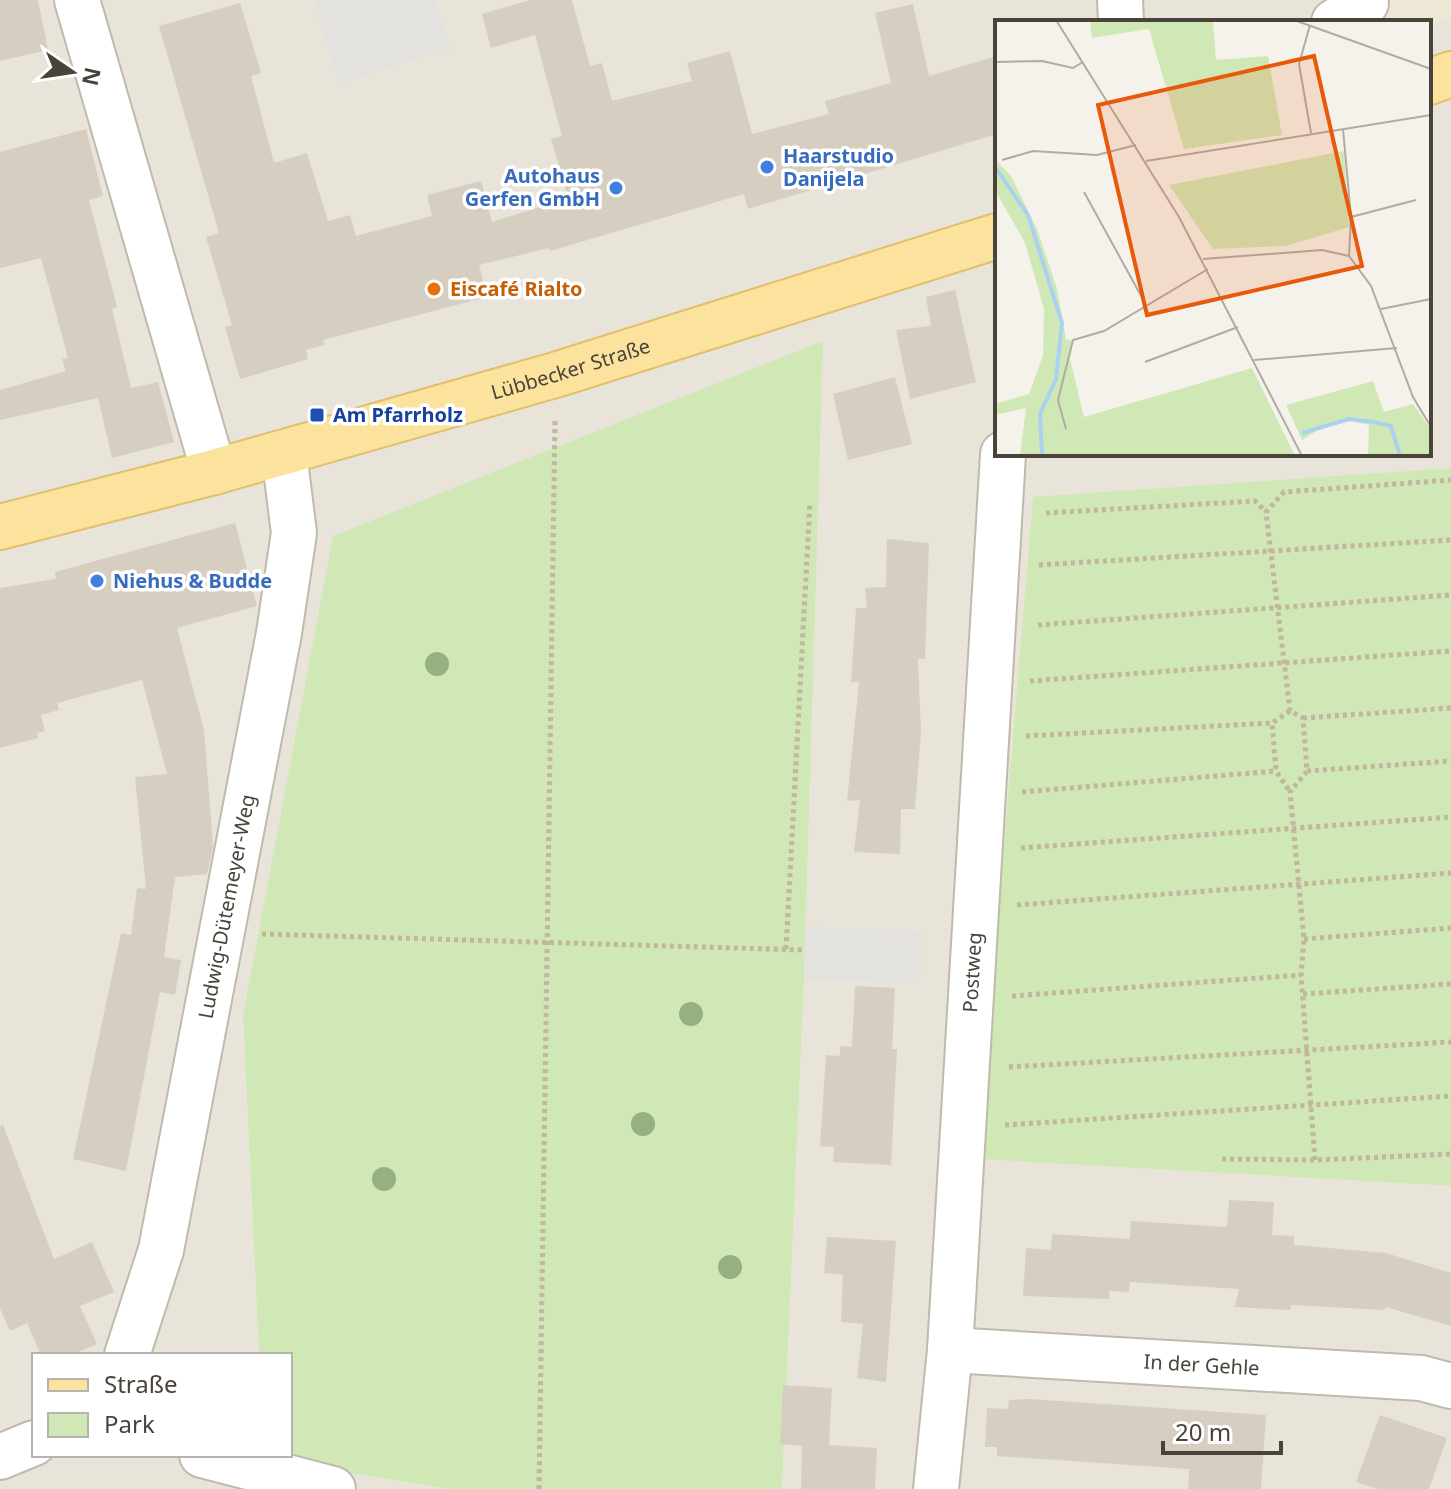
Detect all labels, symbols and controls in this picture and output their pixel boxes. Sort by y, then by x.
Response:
inset map [995,20,1431,456]
north arrow [32,32,112,112]
text: N [76,65,109,89]
place label: Haarstudio Danijela [783,142,894,192]
marker: Haarstudio Danijela [758,158,776,176]
place label: Autohaus Gerfen GmbH [465,162,600,212]
marker: Autohaus Gerfen GmbH [607,179,625,197]
place label: Eiscafé Rialto [450,275,583,302]
marker: Eiscafé Rialto [425,280,443,298]
street label: Lübbecker Straße [488,332,653,406]
place label: Am Pfarrholz [333,401,463,428]
marker: Am Pfarrholz [308,406,326,424]
place label: Niehus & Budde [113,567,272,594]
marker: Niehus & Budde [88,572,106,590]
street label: Ludwig-Dütemeyer-Weg [192,792,261,1021]
street label: Postweg [956,931,988,1013]
street label: In der Gehle [1143,1348,1260,1381]
legend [32,1353,292,1457]
text: Straße [104,1367,177,1400]
scale bar [1163,1405,1281,1455]
text: Park [104,1407,155,1440]
text: 20 m [1175,1415,1231,1448]

